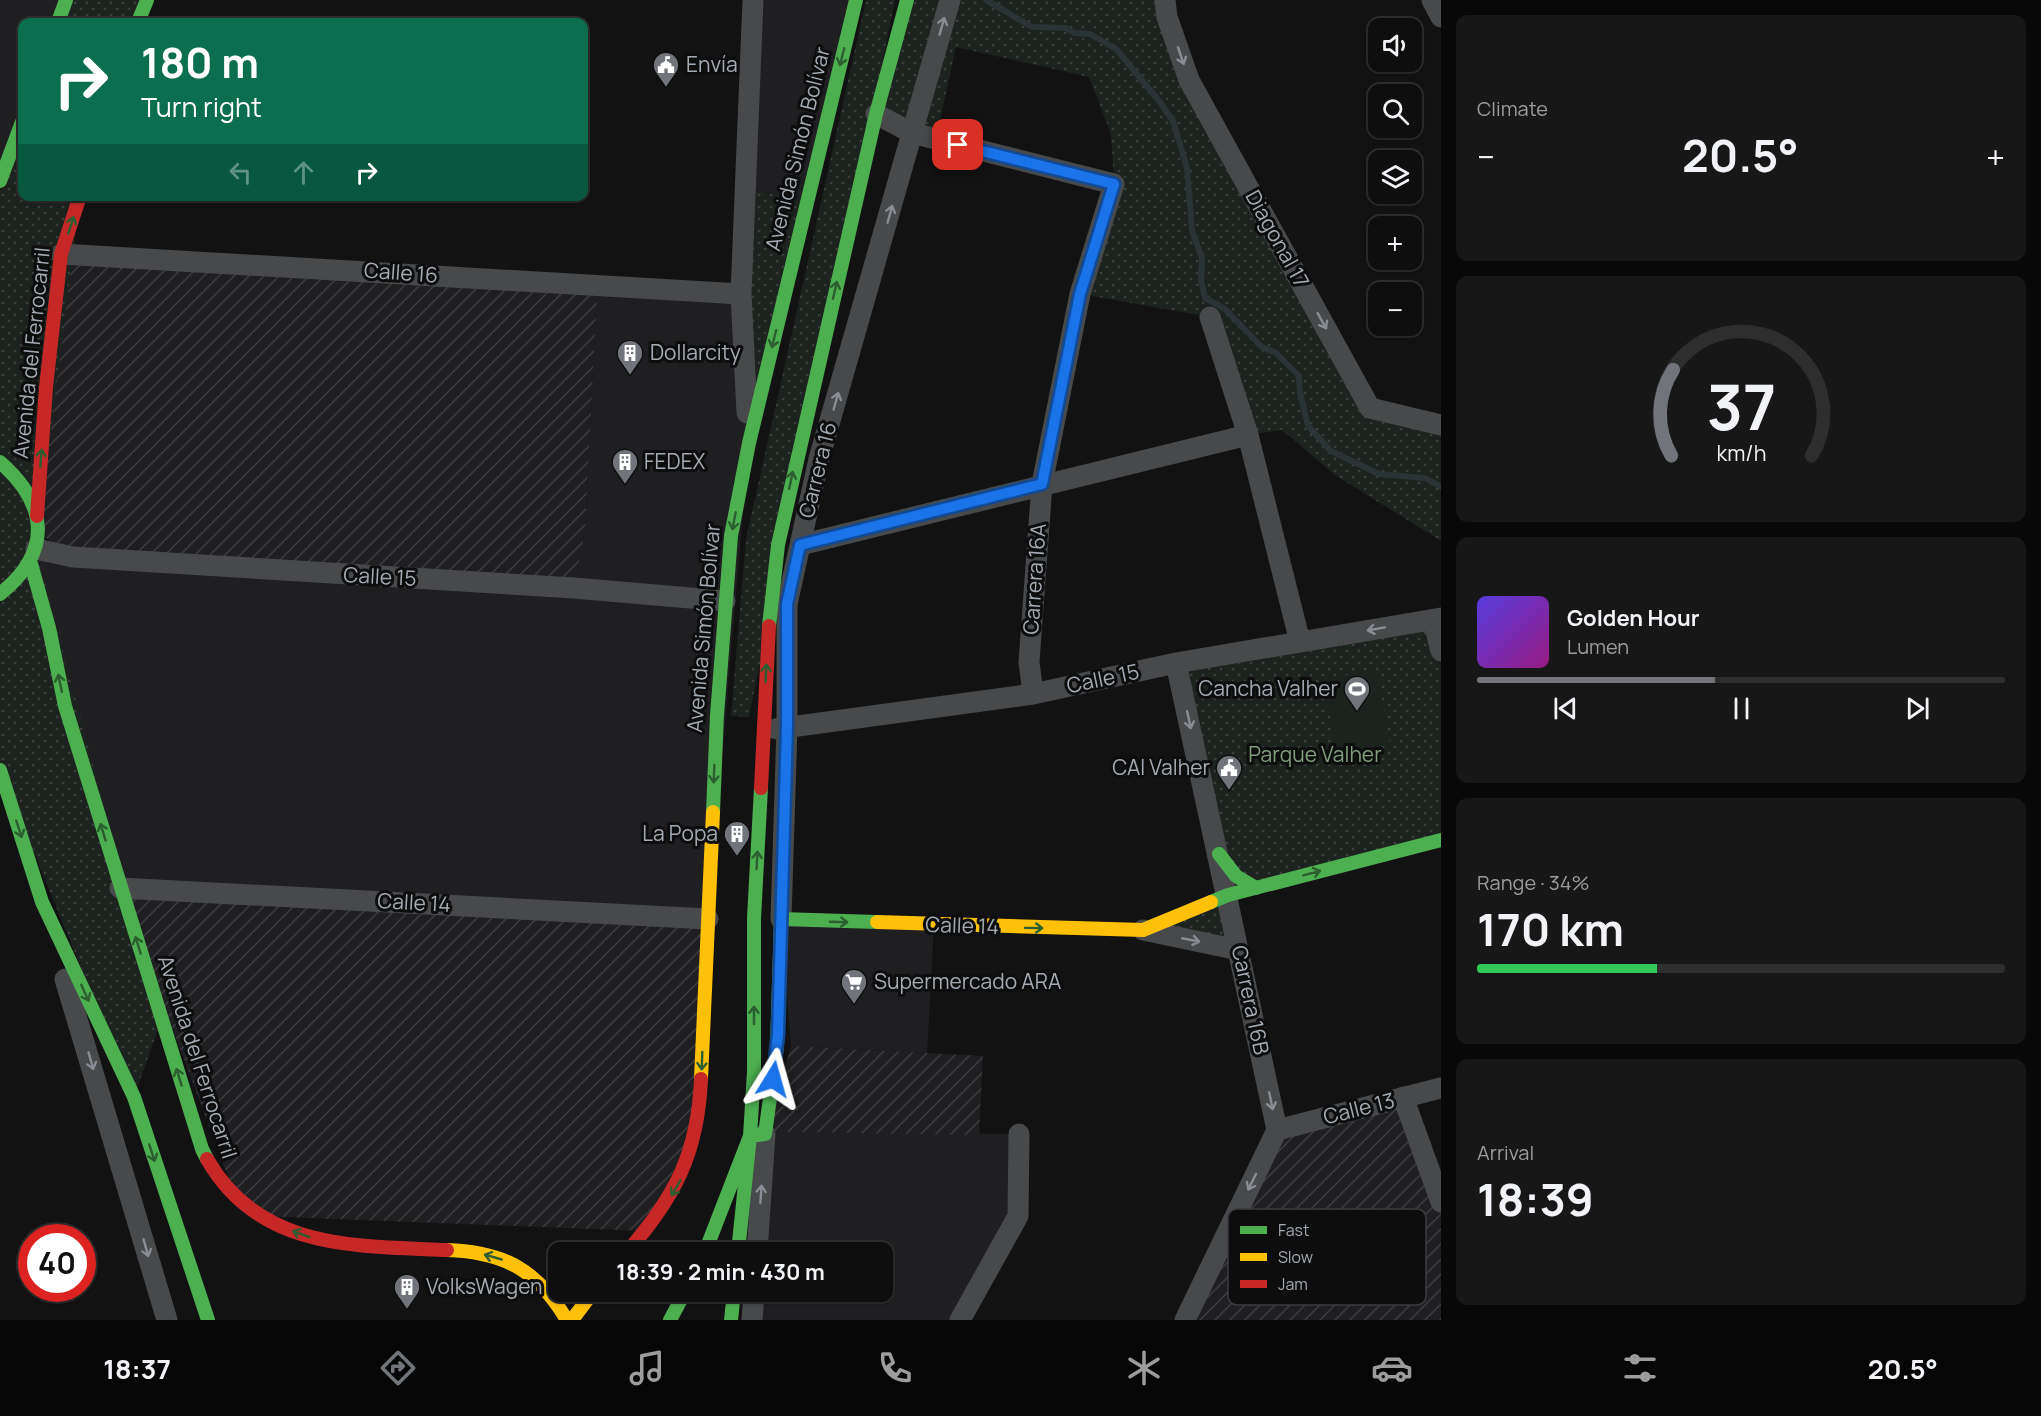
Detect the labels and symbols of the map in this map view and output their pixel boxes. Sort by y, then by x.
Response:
one-way arrow [937,17,949,36]
street label: Avenida Simón Bolívar [758,43,836,254]
one-way arrow [1176,46,1187,65]
one-way arrow [836,47,848,66]
public building icon: Envía [651,50,681,88]
place label: Envía [686,50,738,78]
pin [932,119,983,170]
street label: Diagonal 17 [1240,185,1316,292]
one-way arrow [884,205,896,224]
one-way arrow [66,216,77,235]
street label: Avenida del Ferrocarril [6,246,56,460]
street label: Calle 16 [363,255,439,289]
one-way arrow [830,281,842,300]
one-way arrow [1317,311,1328,329]
one-way arrow [768,329,779,348]
building icon: Dollarcity [615,338,645,376]
place label: Dollarcity [650,338,741,366]
one-way arrow [831,392,842,411]
street label: Carrera 16 [792,419,842,521]
building icon: FEDEX [610,447,640,485]
place label: FEDEX [644,447,706,475]
one-way arrow [36,448,47,468]
one-way arrow [786,470,797,490]
one-way arrow [728,511,739,531]
street label: Avenida Simón Bolívar [680,522,726,733]
street label: Carrera 16A [1016,522,1052,635]
street label: Calle 15 [343,560,417,592]
one-way arrow [1366,624,1386,635]
street label: Calle 15 [1064,657,1142,699]
one-way arrow [761,663,772,683]
one-way arrow [54,673,66,692]
place label: Cancha Valher [1198,674,1338,702]
sports icon: Cancha Valher [1342,674,1372,712]
one-way arrow [1184,710,1195,729]
park label: Parque Valher [1248,740,1382,768]
place label: CAI Valher [1112,753,1210,781]
public building icon: CAI Valher [1214,753,1244,791]
one-way arrow [708,763,720,783]
one-way arrow [14,819,25,838]
place label: La Popa [642,819,718,847]
building icon: La Popa [722,819,752,857]
one-way arrow [97,823,108,842]
one-way arrow [751,850,762,870]
one-way arrow [1303,867,1322,879]
street label: Calle 14 [377,886,452,918]
street label: Calle 14 [925,910,999,940]
one-way arrow [829,917,848,928]
one-way arrow [1024,922,1044,933]
one-way arrow [1181,935,1201,946]
one-way arrow [132,936,143,955]
street label: Carrera 16B [1226,943,1276,1057]
street label: Avenida del Ferrocarril [152,951,244,1162]
supermarket icon: Supermercado ARA [839,967,869,1005]
place label: Supermercado ARA [874,967,1061,995]
one-way arrow [79,983,91,1001]
one-way arrow [748,1005,760,1025]
position arrow [741,1047,805,1111]
one-way arrow [86,1051,97,1070]
one-way arrow [696,1051,708,1071]
one-way arrow [173,1068,184,1087]
street label: Calle 13 [1320,1086,1397,1130]
one-way arrow [1266,1090,1277,1110]
one-way arrow [147,1143,158,1162]
one-way arrow [1245,1173,1257,1191]
one-way arrow [669,1179,681,1196]
one-way arrow [756,1185,767,1205]
legend [1228,1209,1426,1305]
text: Fast [1278,1219,1309,1241]
speed limit sign: 40 [18,1224,96,1302]
one-way arrow [292,1228,310,1239]
one-way arrow [141,1238,152,1257]
text: Slow [1278,1246,1313,1268]
one-way arrow [484,1251,503,1262]
building icon: VolksWagen [392,1272,422,1310]
place label: VolksWagen [426,1272,543,1300]
text: Jam [1278,1273,1308,1295]

